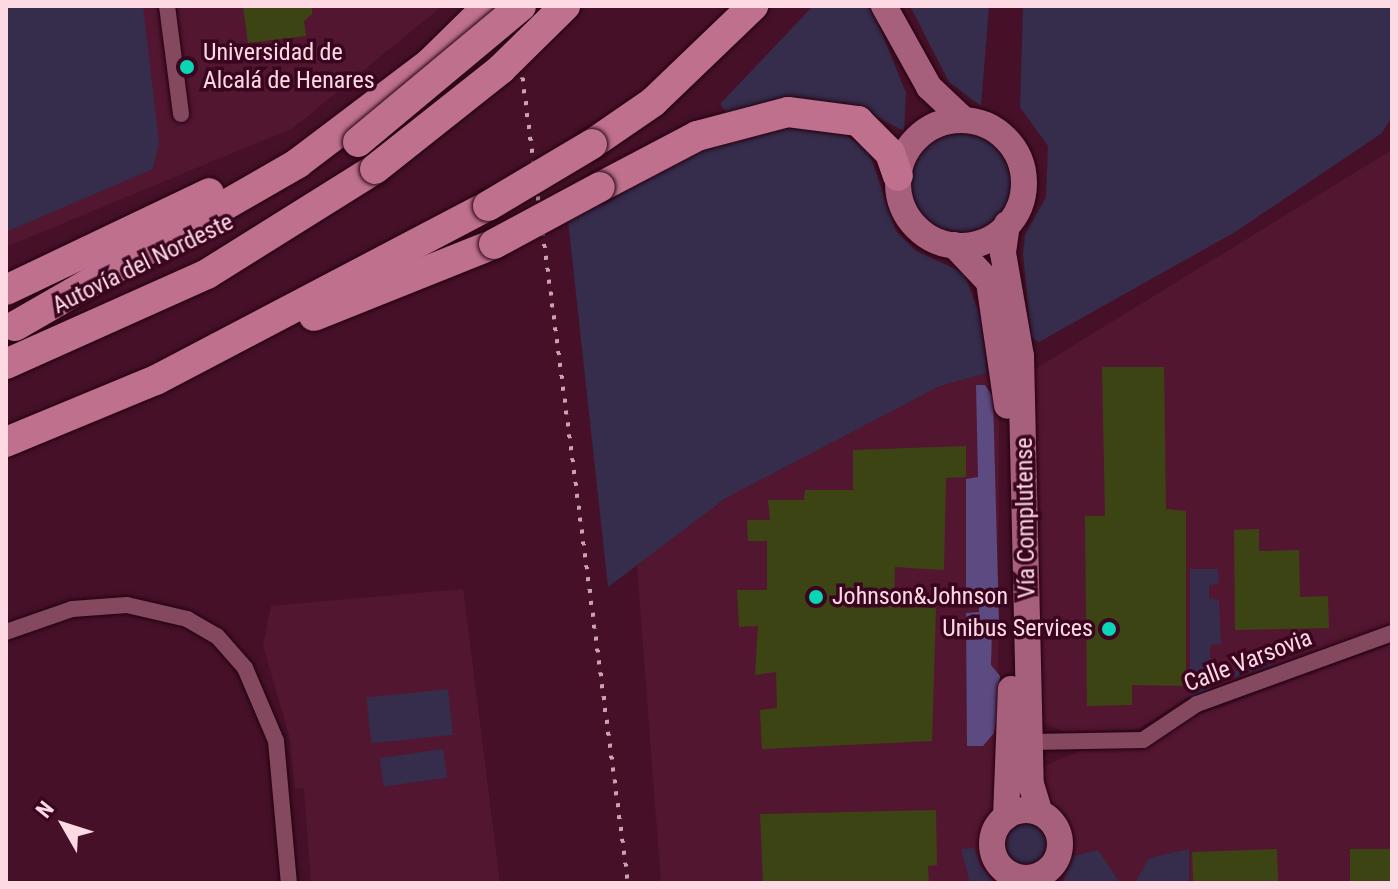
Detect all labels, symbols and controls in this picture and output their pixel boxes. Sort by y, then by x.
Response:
place label: Universidad de Alcalá de Henares [203,39,375,95]
marker: Universidad de Alcalá de Henares [178,58,196,76]
street label: Autovía del Nordeste [48,208,238,320]
street label: Vía Complutense [1010,437,1042,599]
place label: Johnson&Johnson [832,583,1008,611]
marker: Johnson&Johnson [807,588,825,606]
place label: Unibus Services [942,615,1093,643]
marker: Unibus Services [1100,620,1118,638]
street label: Calle Varsovia [1180,623,1316,699]
north arrow [24,785,104,865]
text: N [31,796,59,823]

